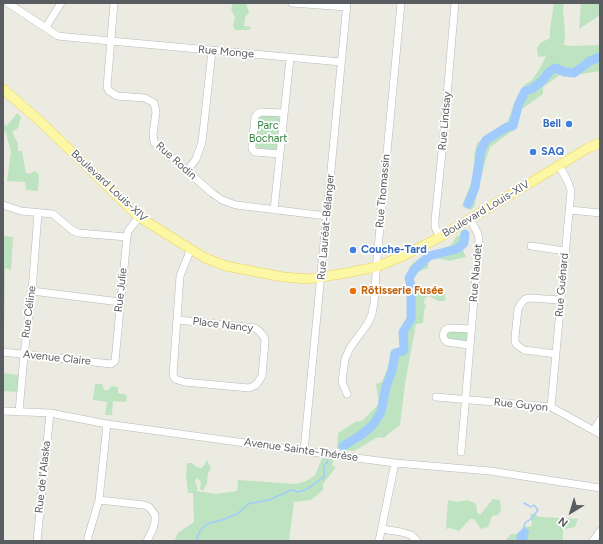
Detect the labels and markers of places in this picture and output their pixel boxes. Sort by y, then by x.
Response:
place label: Bell [543,117,561,131]
marker: Bell [564,119,574,129]
place label: SAQ [541,145,564,159]
marker: SAQ [528,147,538,157]
place label: Couche-Tard [361,243,427,257]
marker: Couche-Tard [348,245,358,255]
place label: Rôtisserie Fusée [361,284,443,298]
marker: Rôtisserie Fusée [348,286,358,296]

